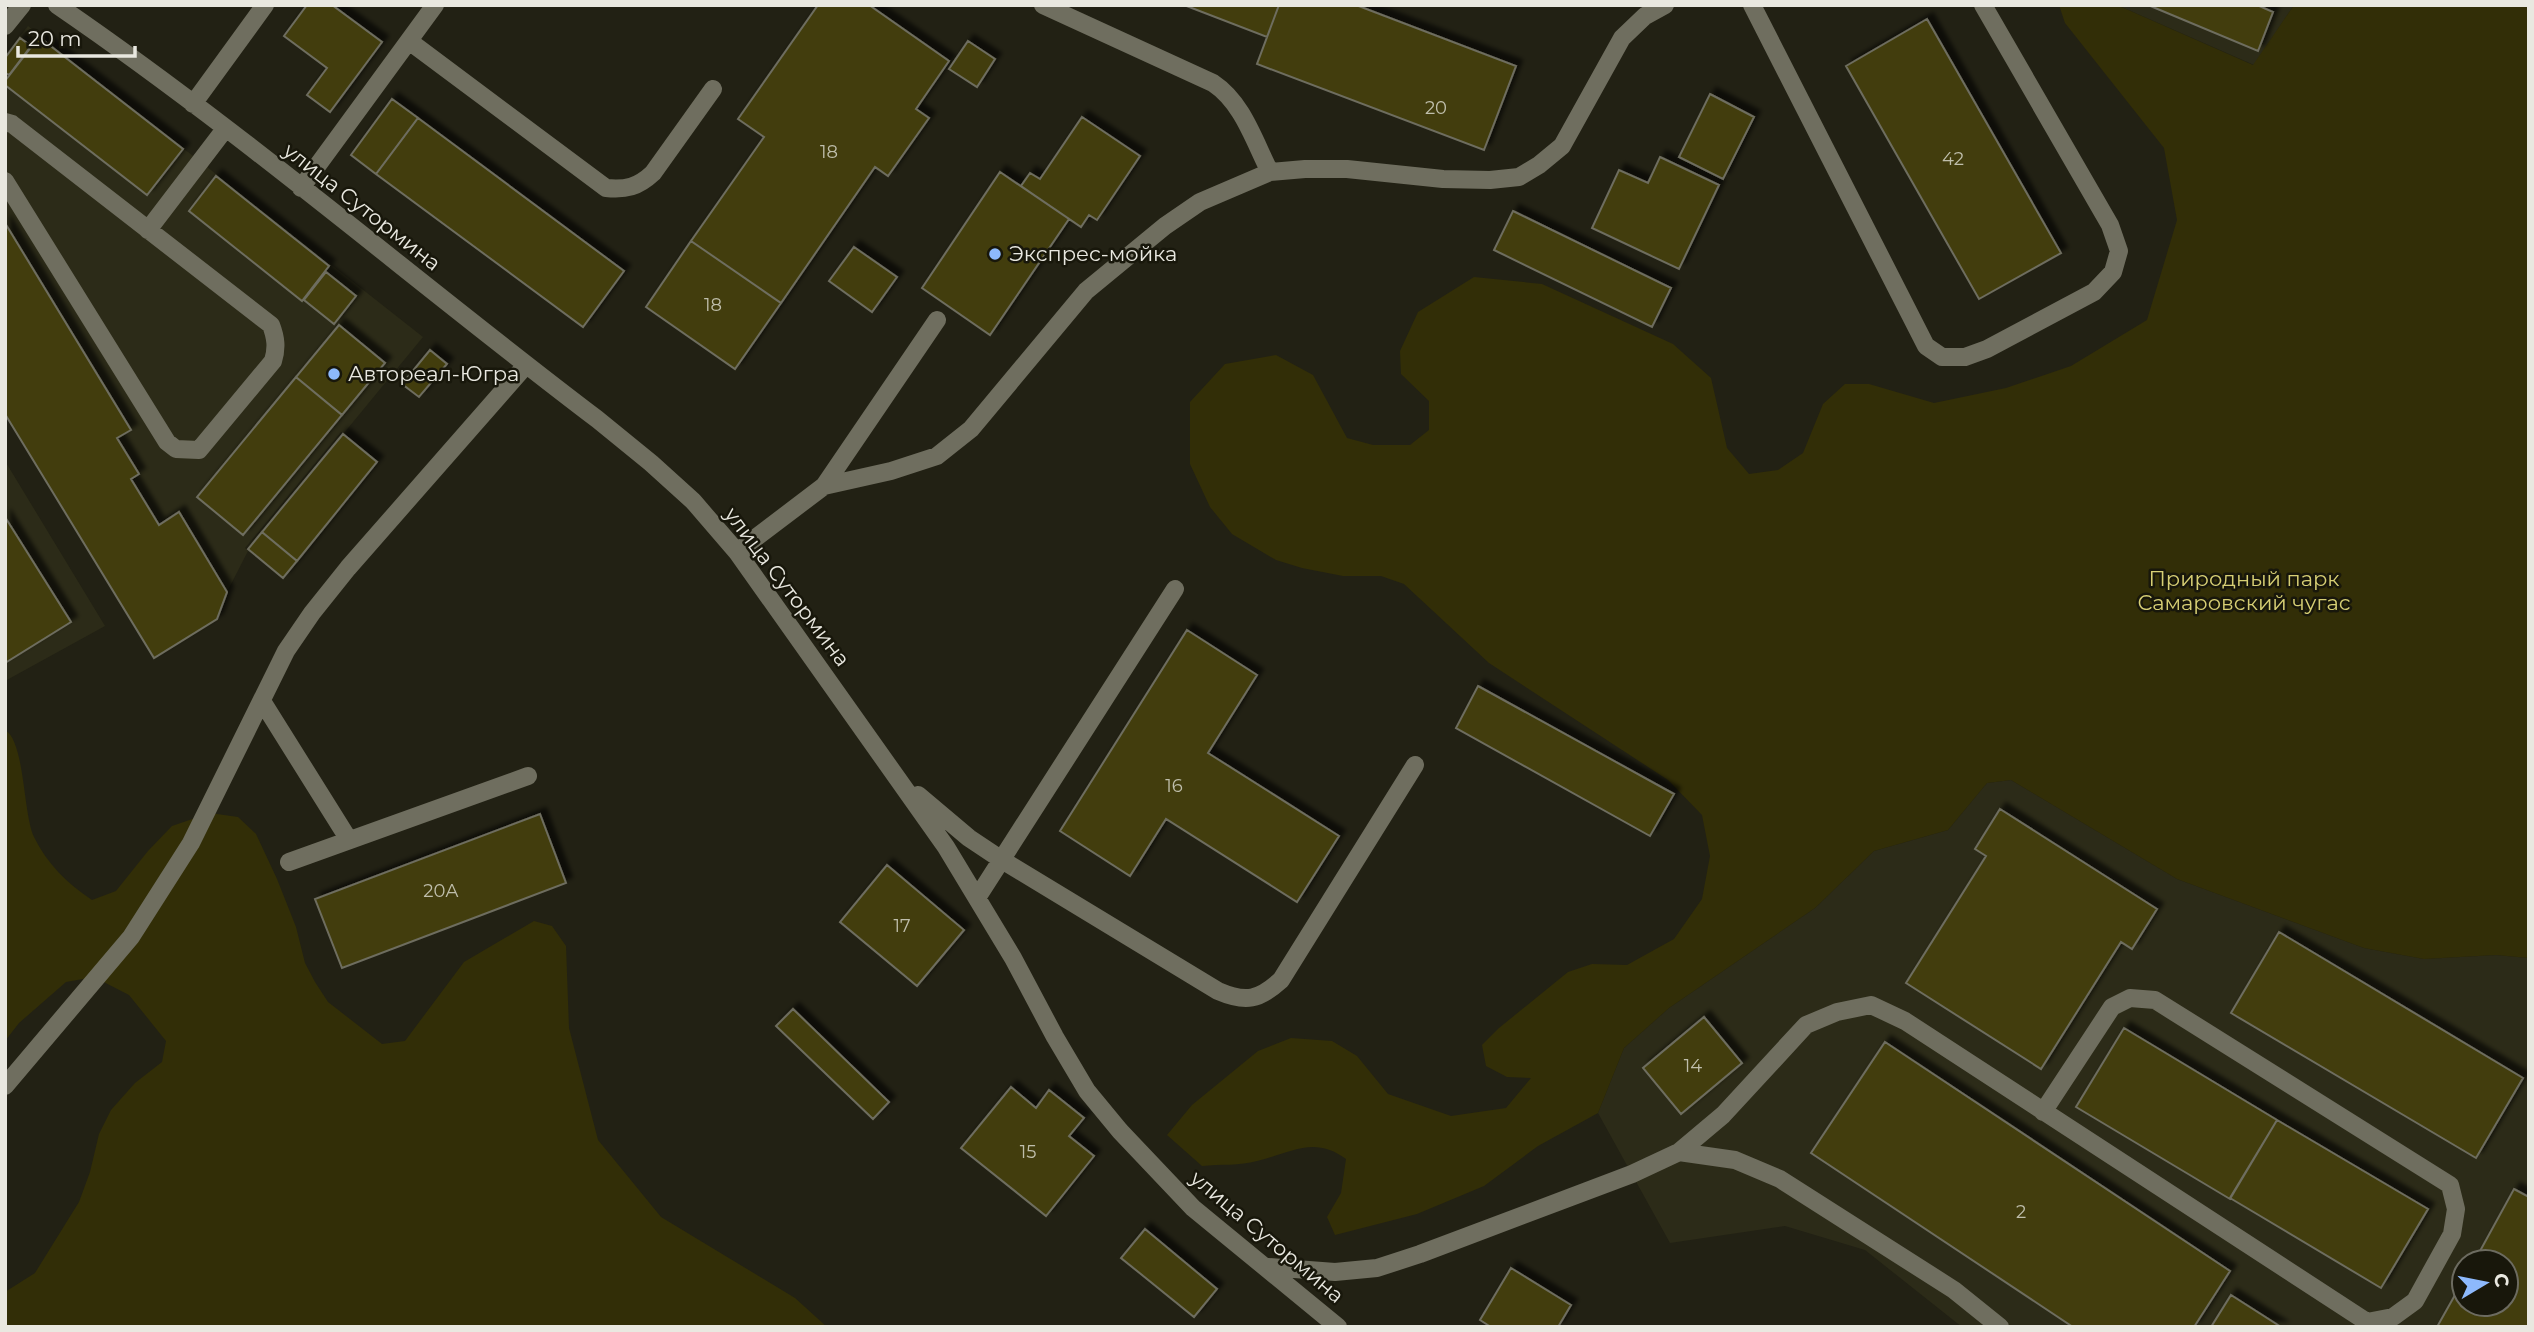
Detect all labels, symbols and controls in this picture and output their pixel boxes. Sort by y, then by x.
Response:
scale bar [18,14,135,58]
text: 20 m [28,26,82,51]
house number: 20 [1425,97,1447,119]
street label: улица Сутормина [278,137,446,276]
house number: 18 [820,141,838,163]
house number: 42 [1942,148,1964,170]
place label: Экспрес-мойка [1009,241,1177,266]
marker: Экспрес-мойка [987,246,1003,262]
house number: 18 [704,294,722,316]
place label: Автореал-Югра [348,361,519,386]
marker: Автореал-Югра [326,366,342,382]
street label: улица Сутормина [719,502,855,671]
park label: Природный парк Самаровский чугас [2137,566,2351,615]
house number: 16 [1165,775,1183,797]
house number: 20А [423,880,459,902]
house number: 17 [893,915,911,937]
house number: 14 [1684,1055,1702,1077]
house number: 15 [1020,1141,1036,1163]
street label: улица Сутормина [1185,1165,1349,1308]
house number: 2 [2016,1201,2026,1223]
north arrow [2450,1248,2520,1318]
text: С [2489,1271,2514,1289]

